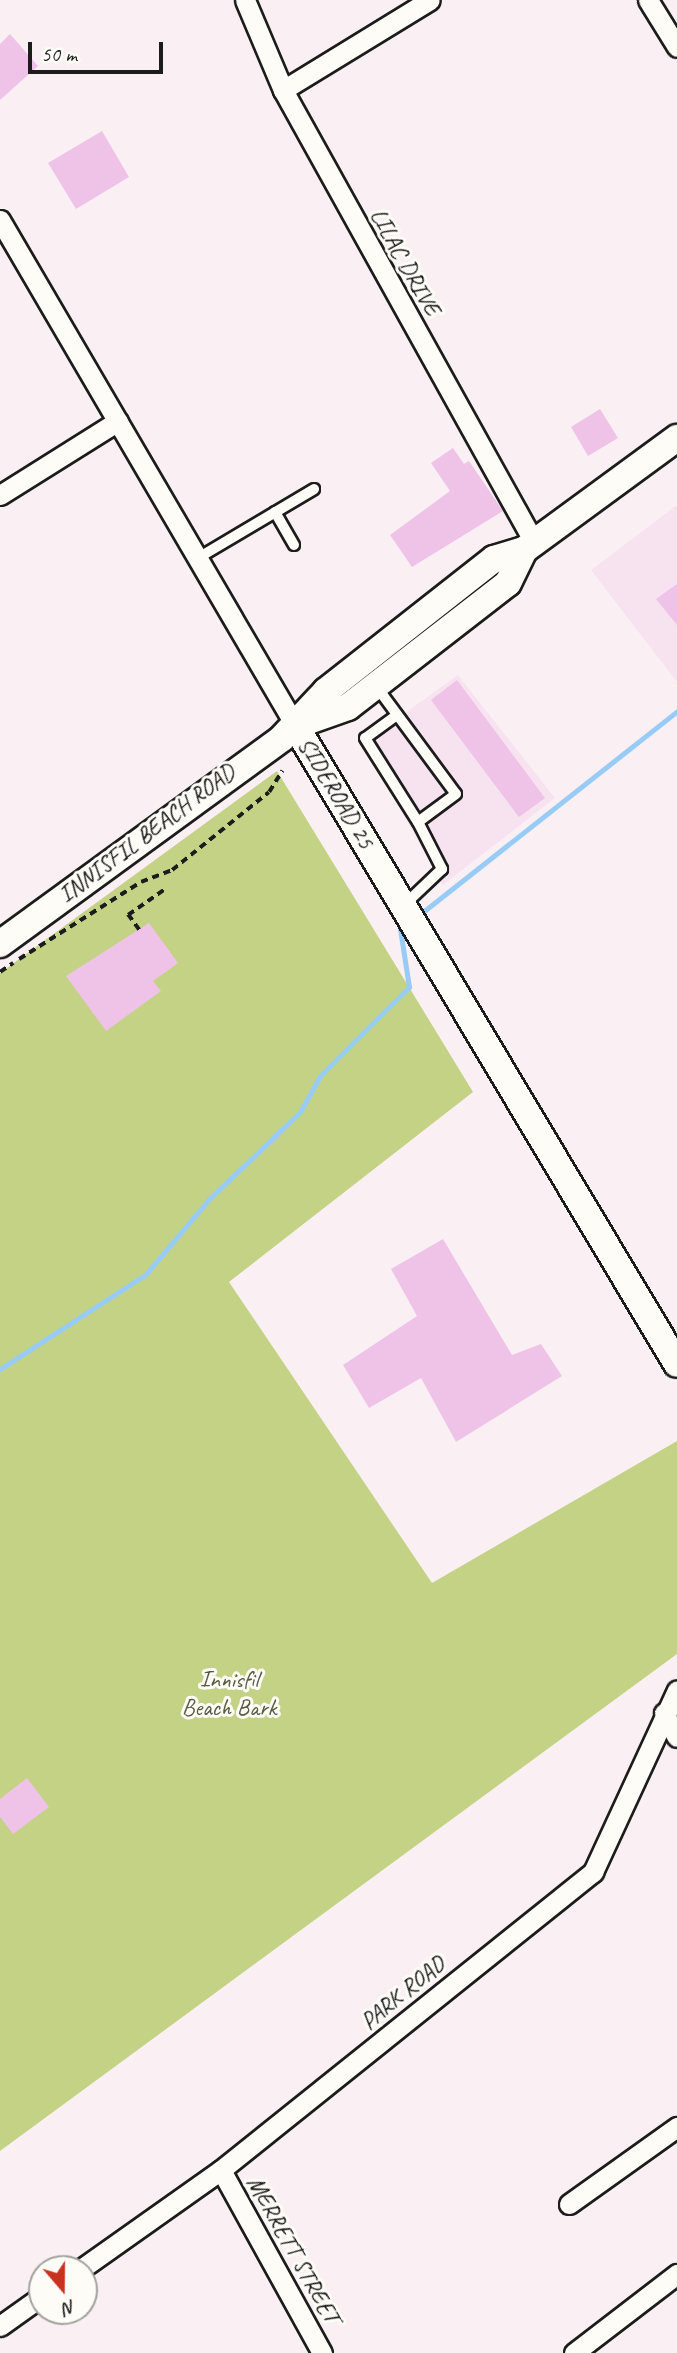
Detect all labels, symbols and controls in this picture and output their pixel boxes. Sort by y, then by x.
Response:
scale bar [32,28,166,72]
text: 50 m [41,41,77,67]
street label: LILAC DRIVE [364,203,446,321]
street label: SIDEROAD 25 [292,732,380,854]
street label: INNISFIL BEACH ROAD [52,758,242,910]
park label: Innisfil Beach Bark [181,1666,277,1722]
street label: PARK ROAD [354,1950,452,2036]
street label: MERRETT STREET [241,2171,345,2329]
north arrow [28,2255,98,2325]
text: N [60,2295,79,2321]

